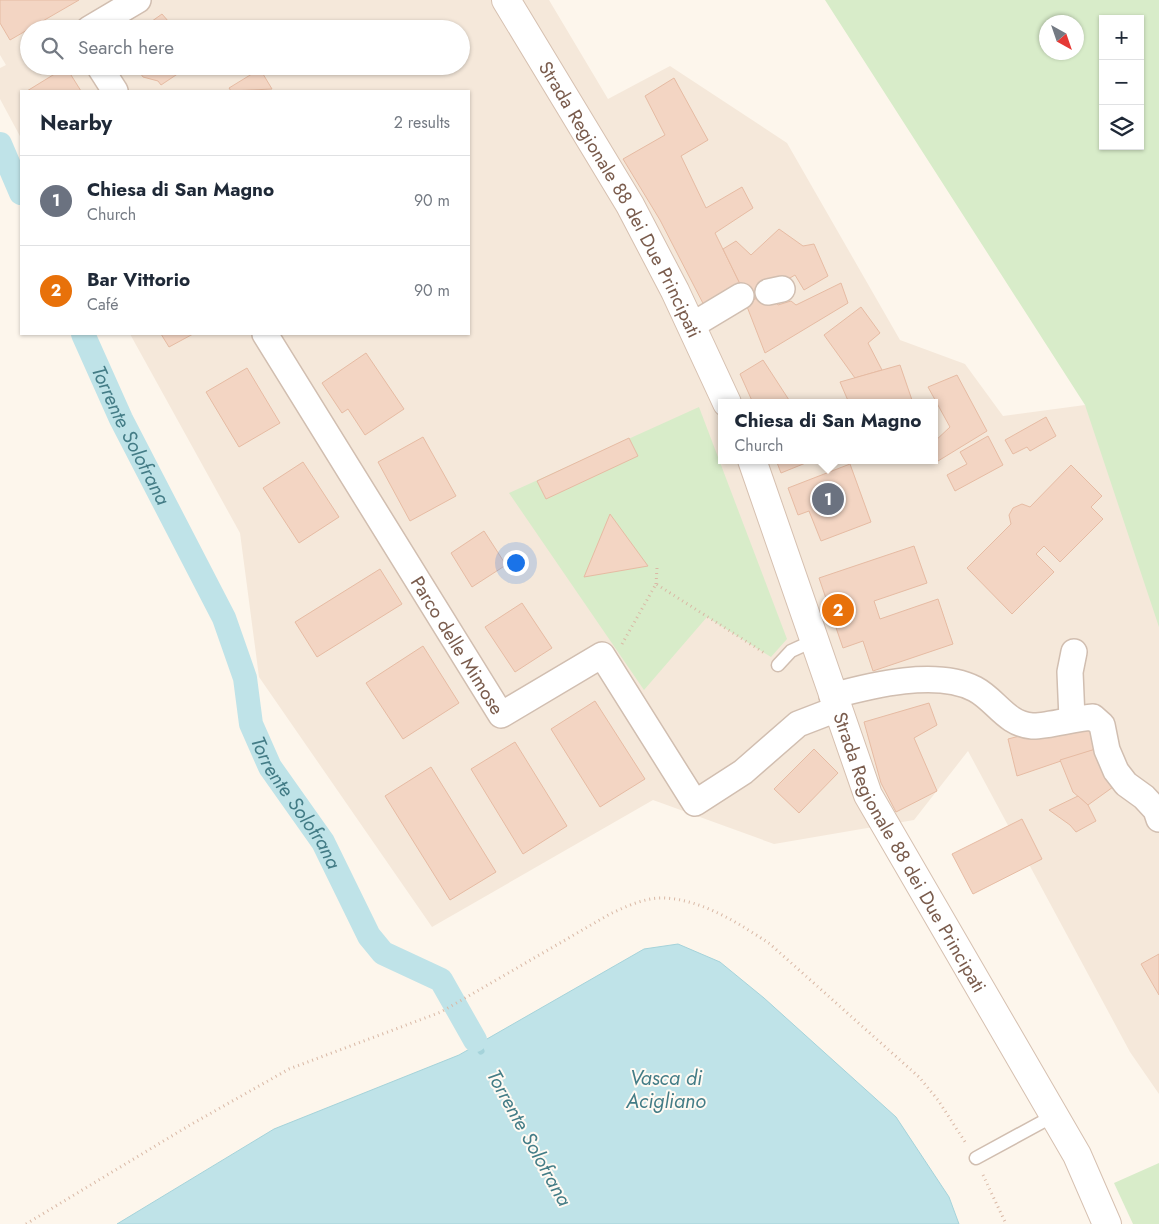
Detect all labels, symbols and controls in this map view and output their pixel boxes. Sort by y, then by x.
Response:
north arrow [1039,15,1084,60]
map controls [1099,15,1144,150]
button: + [1099,15,1144,60]
search box [20,20,470,75]
icon: search [38,34,66,62]
text: Search here [78,34,174,61]
street label: Strada Regionale 88 dei Due Principati [532,56,708,342]
button: − [1099,60,1144,105]
button: layers [1099,105,1144,150]
text: Nearby [40,108,112,138]
text: 2 results [394,111,450,134]
text: Chiesa di San Magno [87,176,274,203]
text: 1 [52,189,60,212]
text: 90 m [414,189,450,212]
text: Church [87,203,136,226]
text: Bar Vittorio [87,266,190,293]
text: 2 [51,279,61,302]
text: 90 m [414,279,450,302]
text: Café [87,293,118,316]
water label: Torrente Solofrana [84,361,178,510]
popup [718,399,938,464]
text: Chiesa di San Magno [734,407,922,434]
text: Church [734,434,783,457]
pin: 1 [812,480,844,518]
your location [503,550,529,576]
street label: Parco delle Mimose [405,571,511,720]
pin: 2 [822,591,854,629]
street label: Strada Regionale 88 dei Due Principati [827,708,993,997]
water label: Torrente Solofrana [244,732,348,874]
water label: Torrente Solofrana [479,1064,579,1212]
water label: Vasca di Acigliano [625,1064,706,1116]

